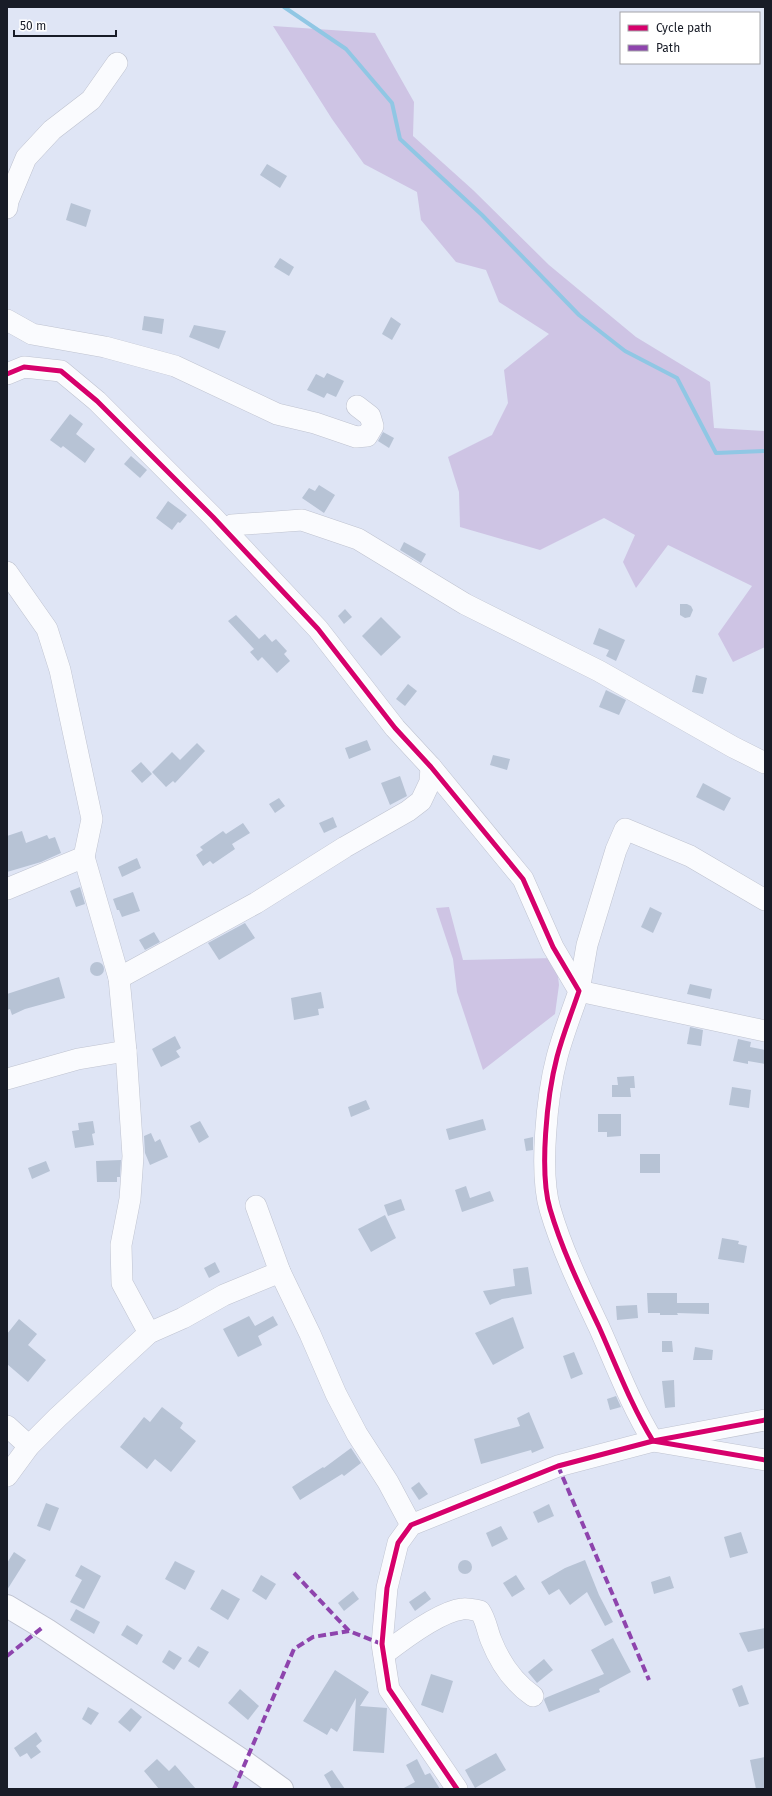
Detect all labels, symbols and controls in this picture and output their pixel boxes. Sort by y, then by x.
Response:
scale bar [14,12,116,38]
legend [620,12,760,64]
text: 50 m [20,19,46,33]
text: Cycle path [656,21,712,35]
text: Path [656,41,680,55]

